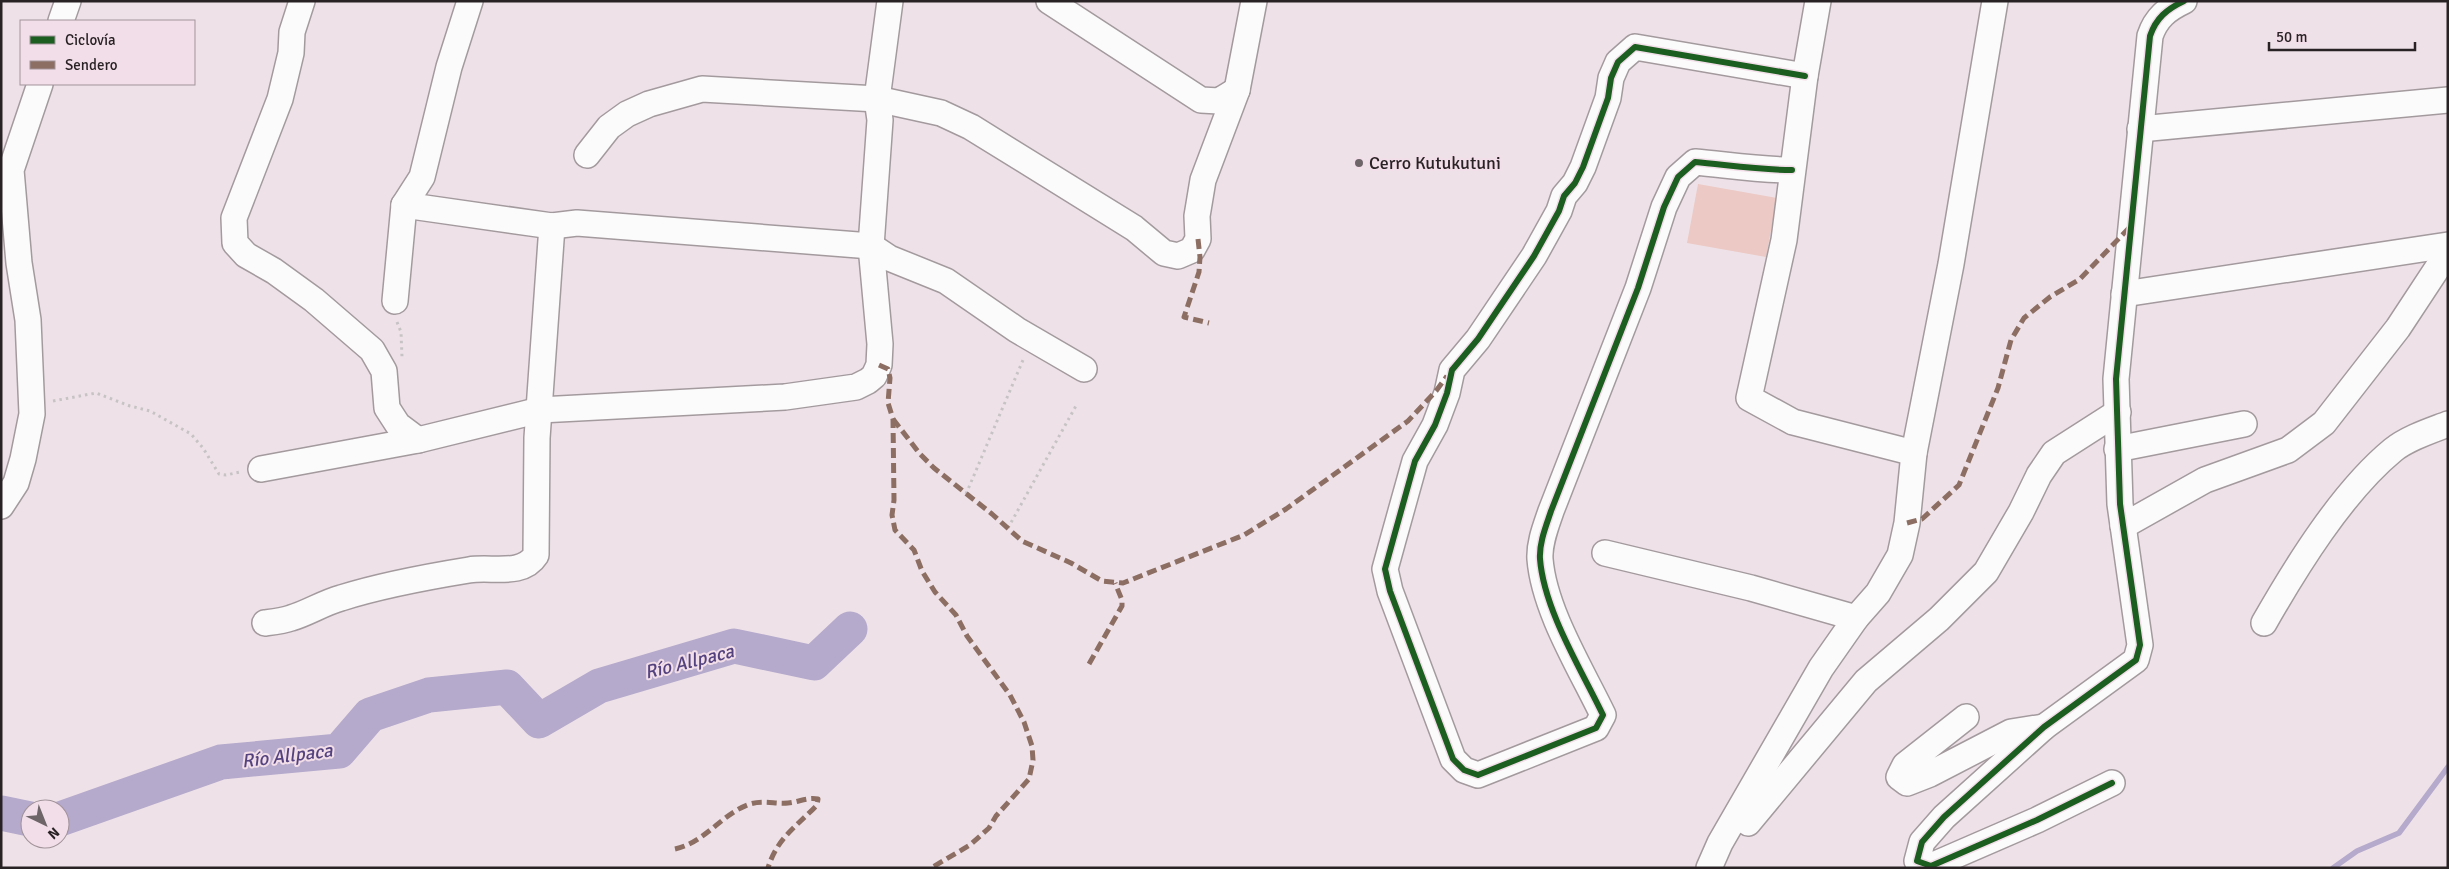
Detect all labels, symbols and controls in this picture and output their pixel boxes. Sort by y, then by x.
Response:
legend [20,20,195,85]
scale bar [2269,20,2415,52]
text: 50 m [2276,28,2307,46]
text: Ciclovía [65,31,116,49]
text: Sendero [65,56,118,74]
place label: Cerro Kutukutuni [1369,152,1501,174]
marker: Cerro Kutukutuni [1353,157,1365,169]
water label: Río Allpaca [642,639,738,685]
water label: Río Allpaca [240,738,335,773]
north arrow [20,799,70,849]
text: N [44,824,63,843]

